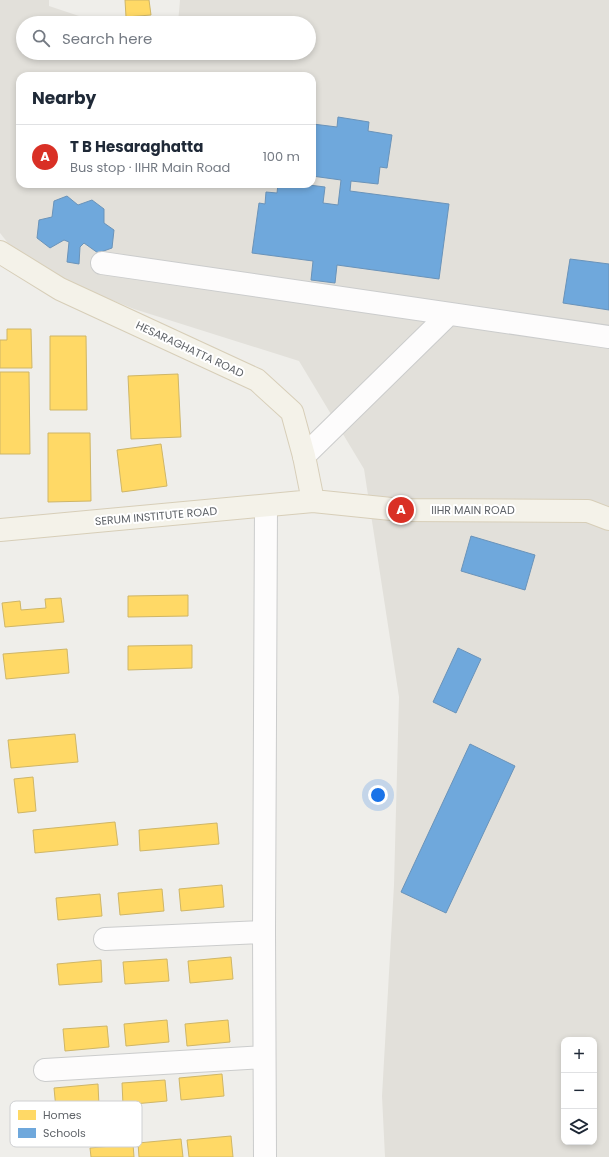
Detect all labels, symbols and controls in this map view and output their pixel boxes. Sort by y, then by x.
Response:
search box [16,16,316,60]
icon: search [30,27,52,49]
text: Search here [62,28,152,49]
text: Nearby [32,86,96,110]
text: T B Hesaraghatta [70,136,203,157]
text: A [40,147,50,166]
text: 100 m [263,147,300,166]
text: Bus stop · IIHR Main Road [70,158,230,177]
street label: HESARAGHATTA ROAD [133,317,247,381]
pin: A [388,495,414,525]
street label: IIHR MAIN ROAD [431,502,515,518]
street label: SERUM INSTITUTE ROAD [94,503,218,529]
your location [368,785,388,805]
map controls [561,1037,597,1145]
button: + [561,1037,597,1073]
button: − [561,1073,597,1109]
legend [10,1101,142,1147]
text: Homes [43,1107,82,1123]
button: layers [561,1109,597,1145]
text: Schools [43,1125,86,1141]

